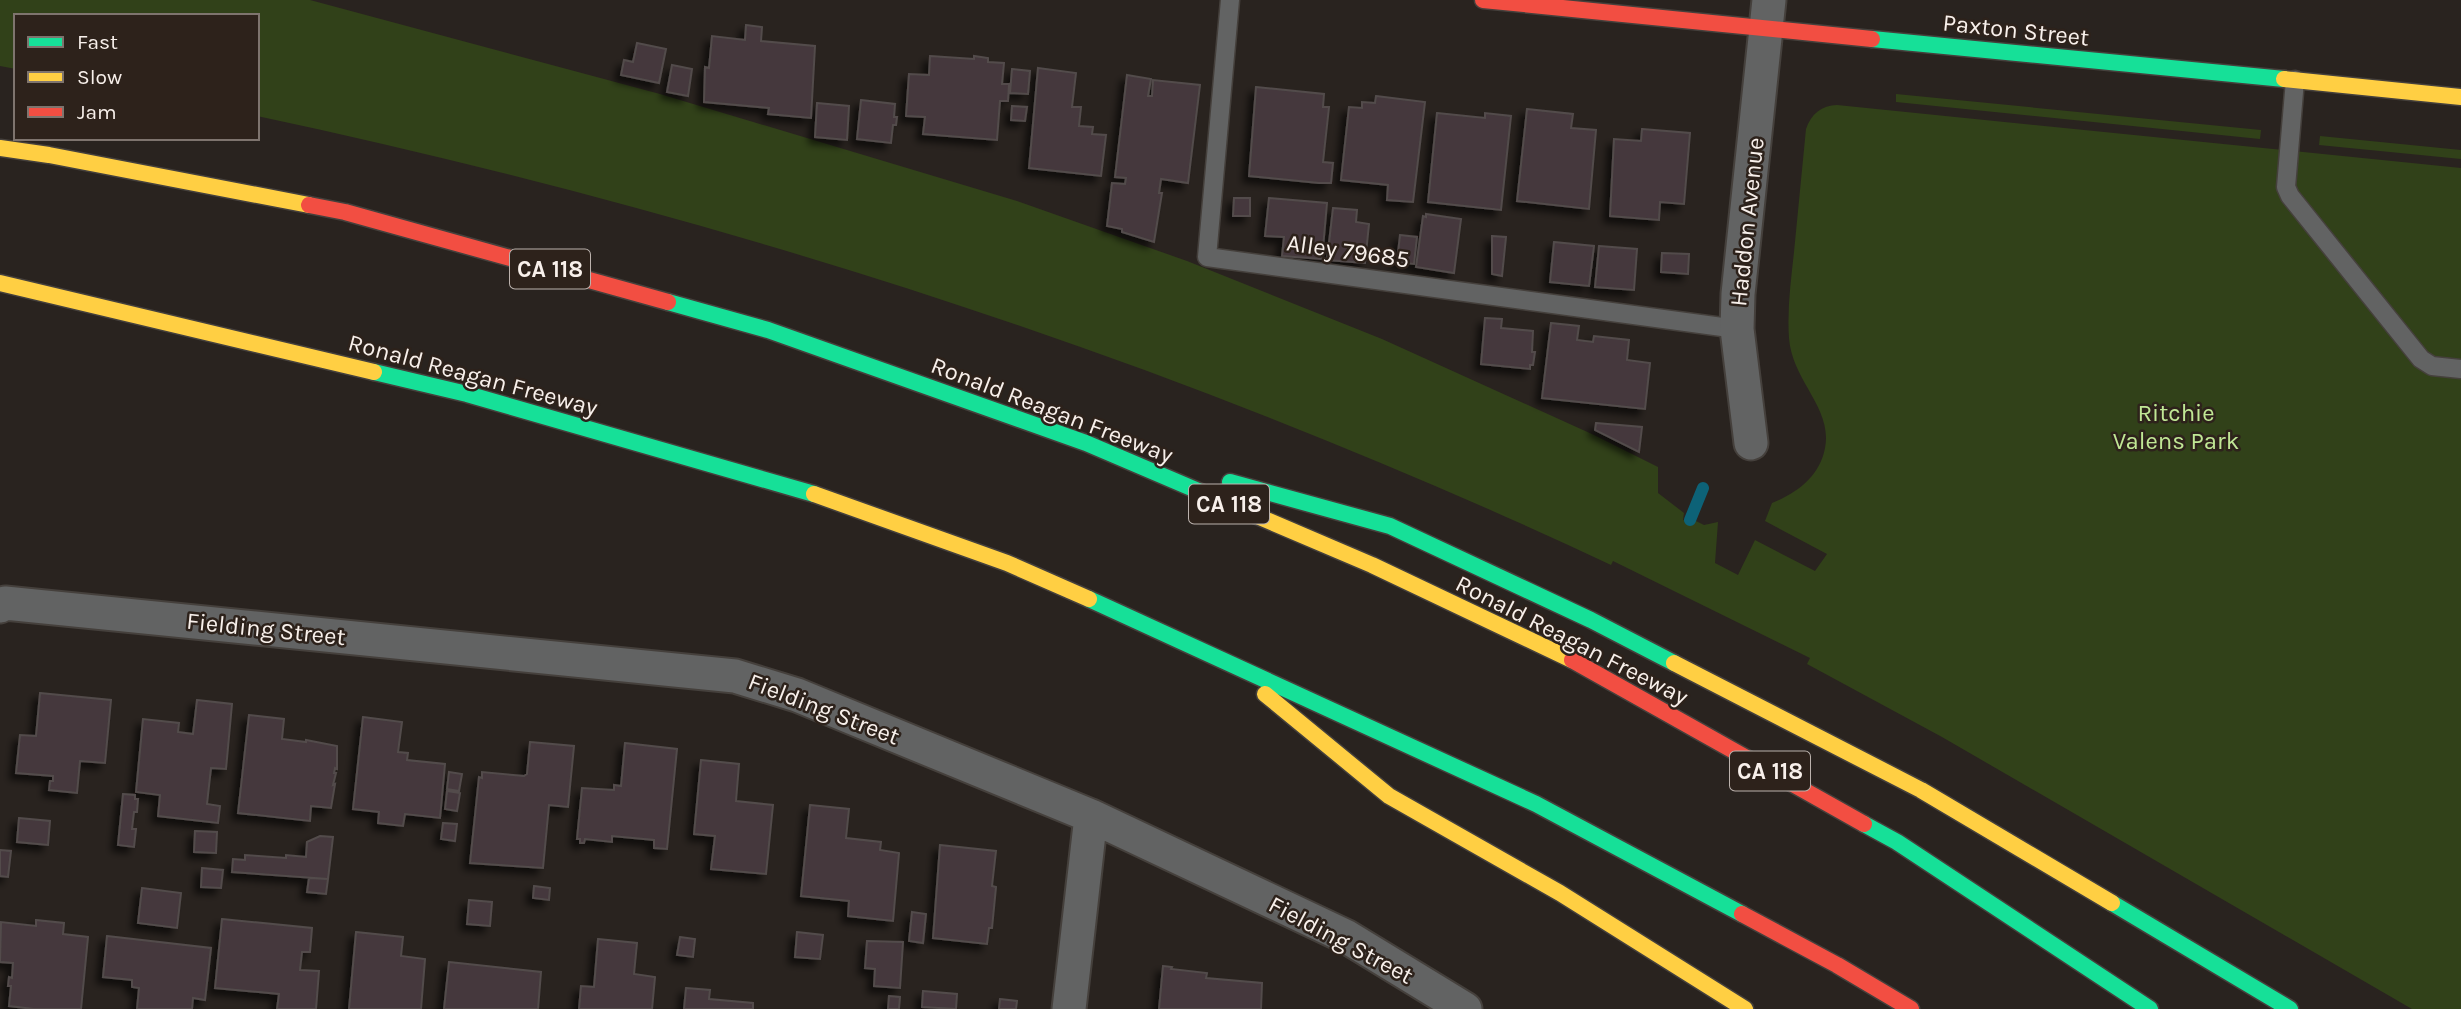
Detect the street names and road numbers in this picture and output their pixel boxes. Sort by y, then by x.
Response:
street label: Paxton Street [1941,8,2091,52]
street label: Haddon Avenue [1724,136,1770,308]
street label: Alley 79685 [1285,229,1411,273]
road number: CA 118 [510,250,590,288]
street label: Ronald Reagan Freeway [345,328,601,422]
street label: Ronald Reagan Freeway [927,351,1177,469]
road number: CA 118 [1189,484,1269,524]
street label: Ronald Reagan Freeway [1451,569,1693,711]
street label: Fielding Street [185,607,347,651]
street label: Fielding Street [744,667,904,751]
road number: CA 118 [1730,751,1810,790]
street label: Fielding Street [1264,890,1418,990]

